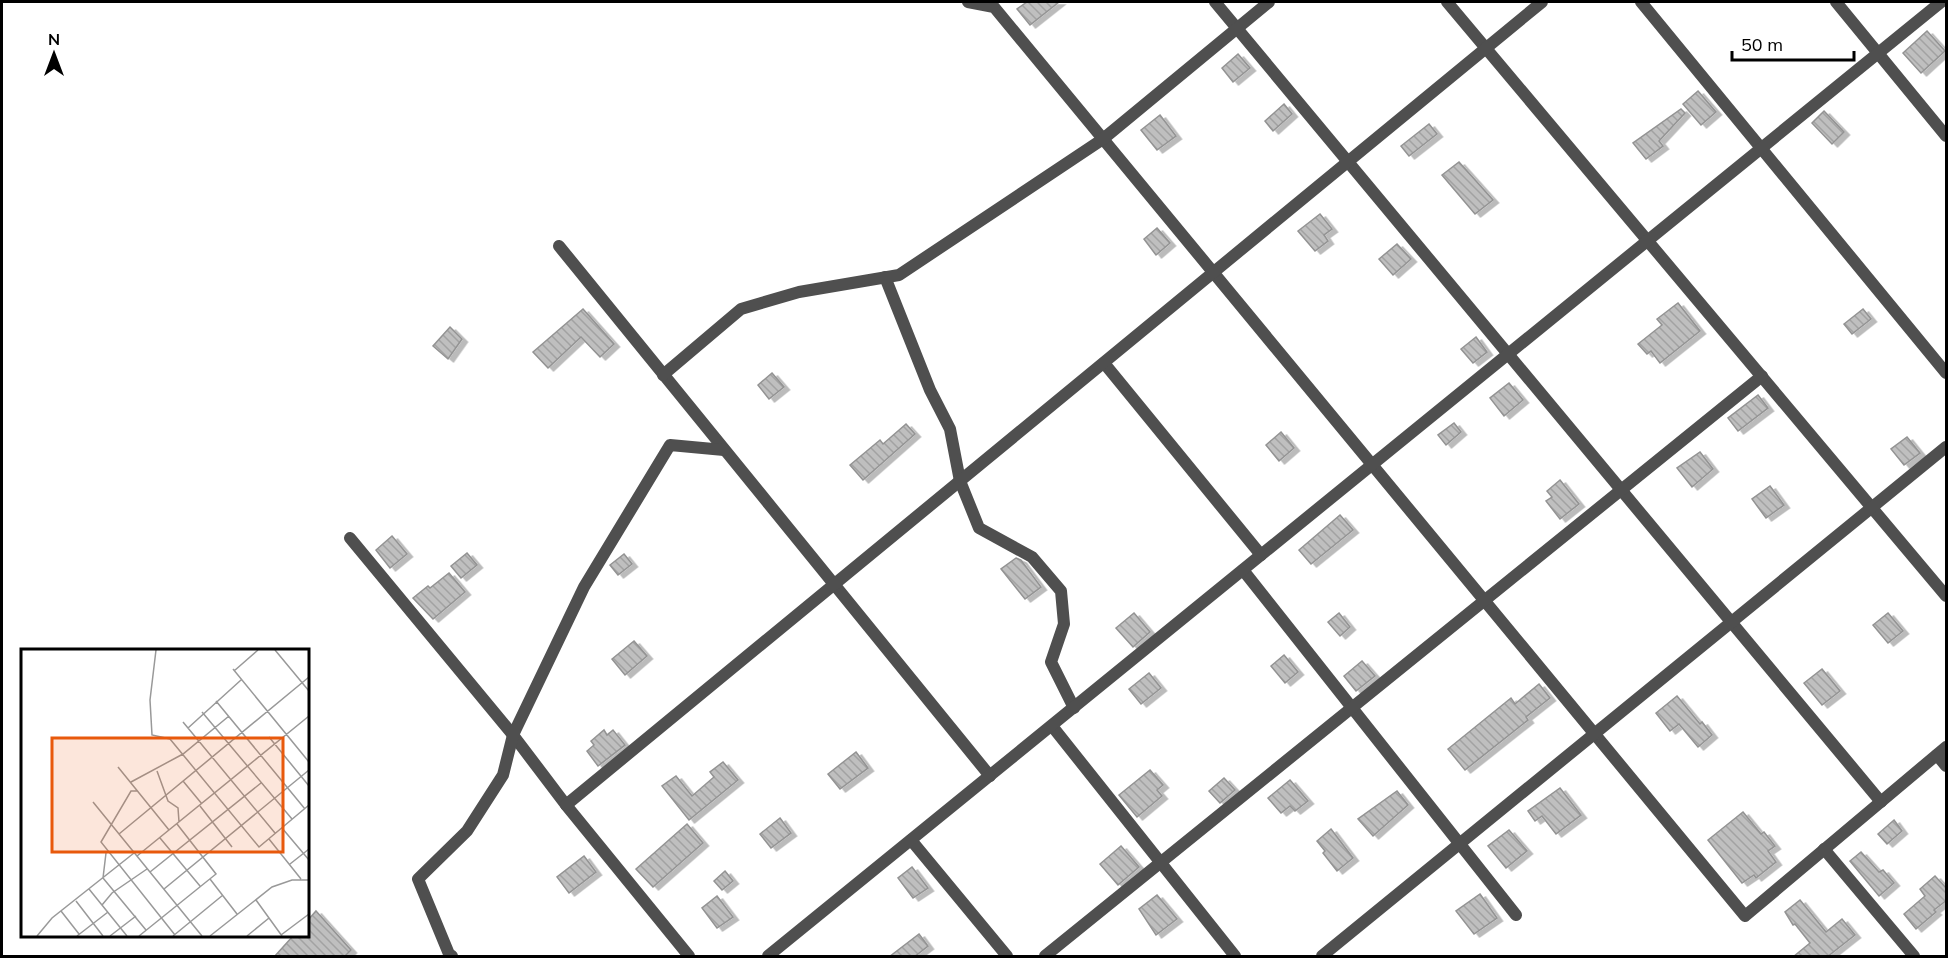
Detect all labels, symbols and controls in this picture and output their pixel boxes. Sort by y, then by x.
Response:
north arrow [24,24,84,84]
scale bar [1732,24,1854,62]
text: N [48,29,60,49]
text: 50 m [1741,33,1783,56]
inset map [21,649,309,937]

